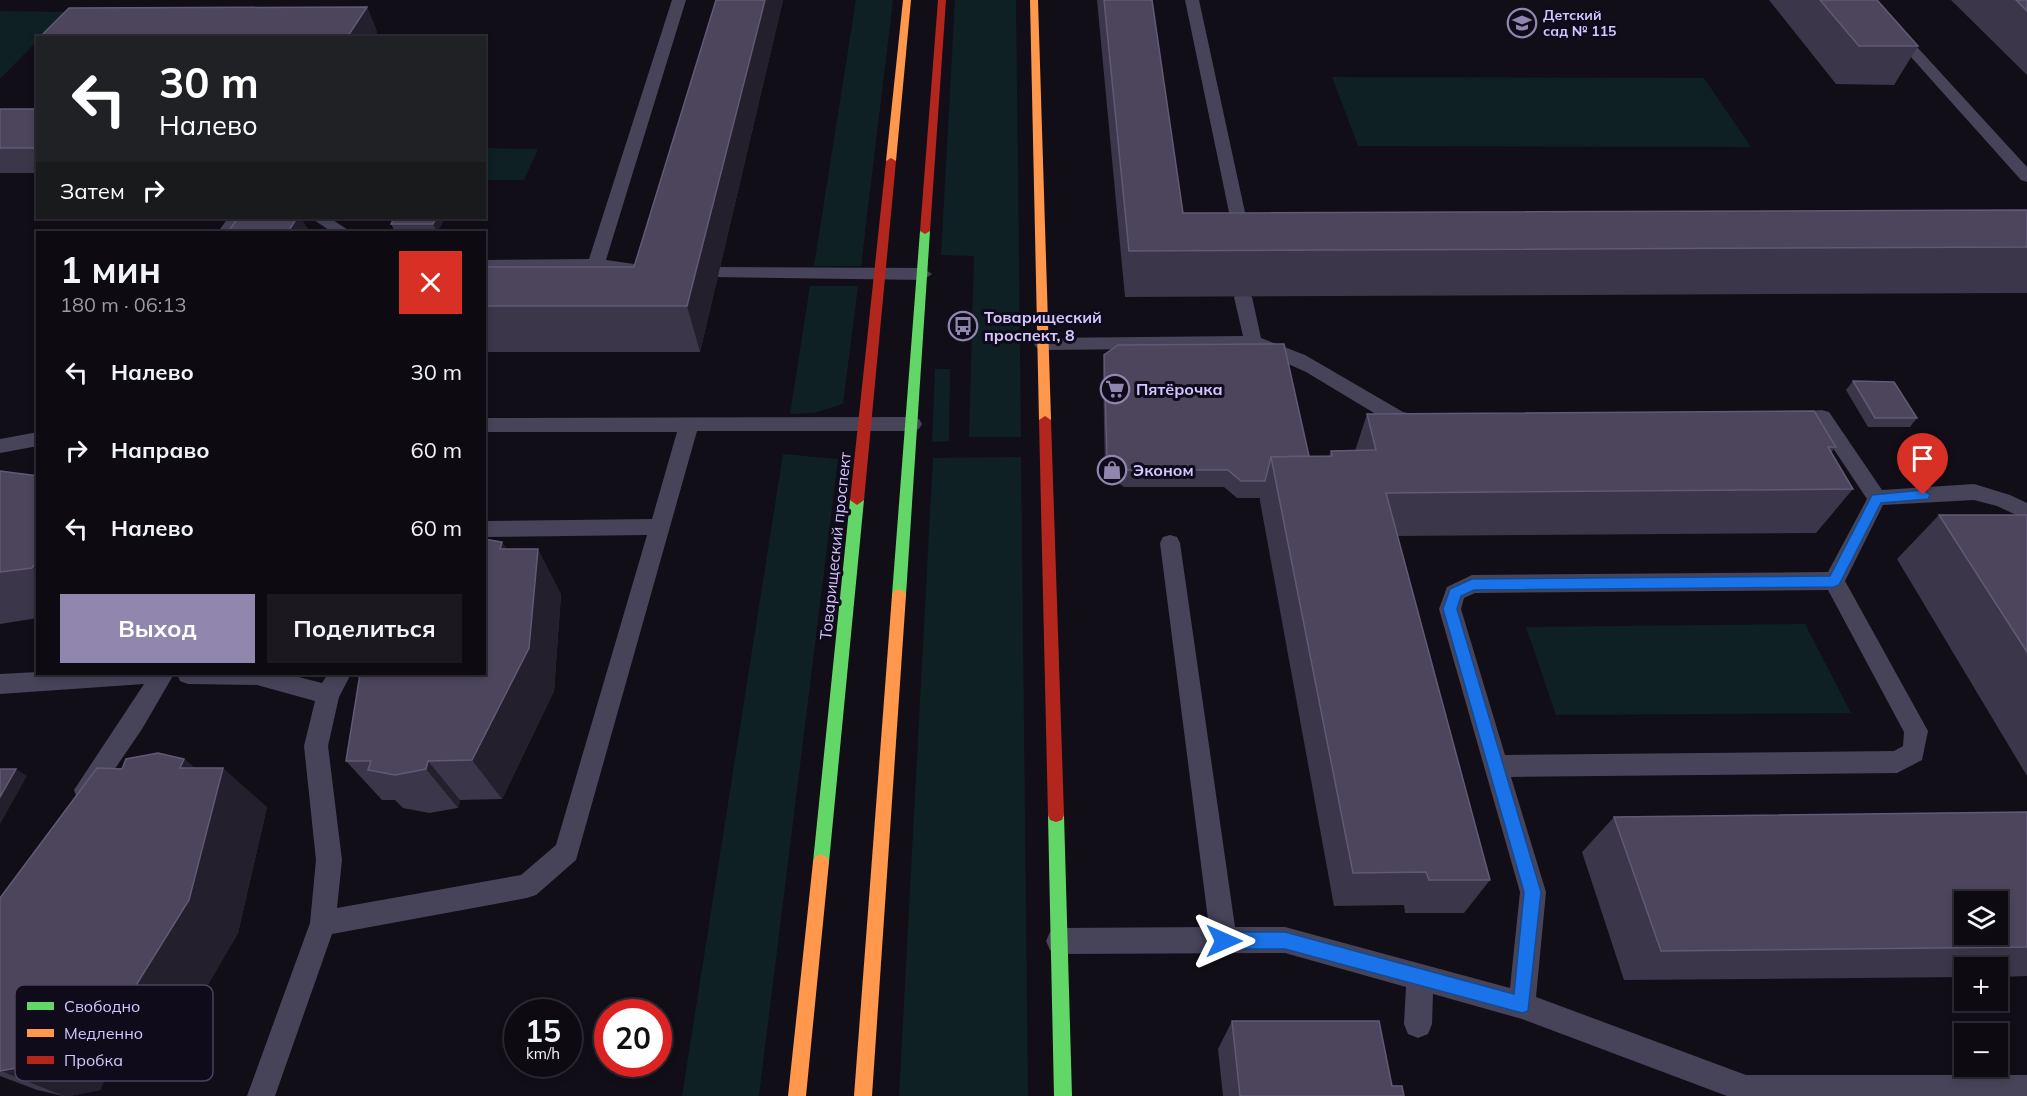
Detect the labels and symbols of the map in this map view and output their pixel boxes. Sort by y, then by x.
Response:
place label: Детский сад № 115 [1543,6,1617,40]
school or university icon: Детский сад № 115 [1506,7,1538,39]
place label: Товарищеский проспект, 8 [984,307,1102,345]
bus stop icon: Товарищеский проспект, 8 [947,310,979,342]
supermarket icon: Пятёрочка [1099,373,1131,405]
place label: Пятёрочка [1136,379,1223,399]
pin [1897,433,1948,495]
street label: Товарищеский проспект [815,450,855,641]
shop icon: Эконом [1096,454,1128,486]
place label: Эконом [1133,460,1194,480]
position arrow [1192,909,1256,973]
legend [15,985,213,1081]
text: Свободно [64,996,140,1016]
speed limit sign: 20 [594,999,672,1077]
text: Медленно [64,1023,143,1043]
text: Пробка [64,1050,123,1070]

